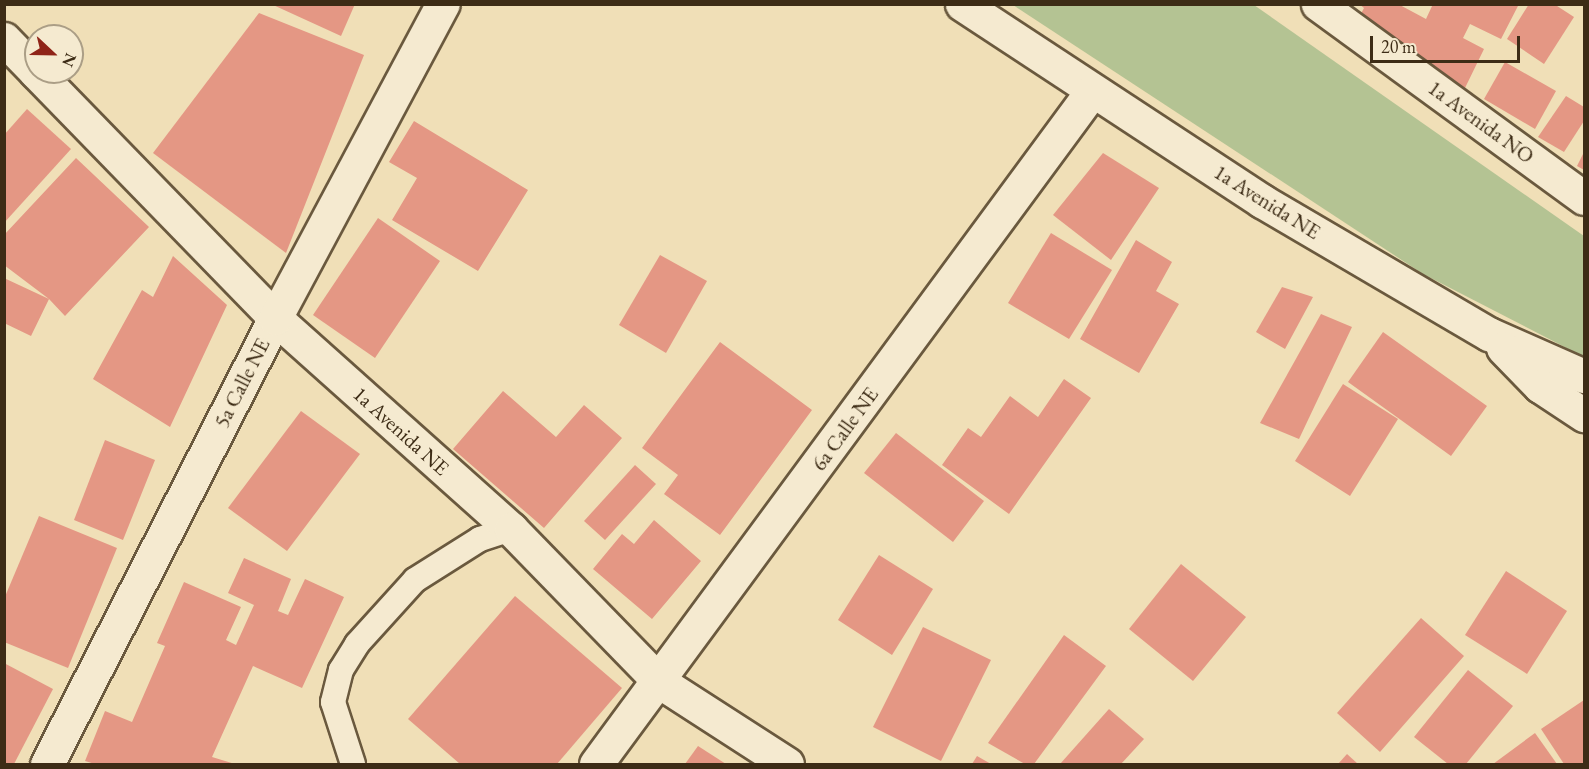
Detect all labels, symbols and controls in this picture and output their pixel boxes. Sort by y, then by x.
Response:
north arrow [24,24,84,84]
scale bar [1373,24,1523,62]
text: 20 m [1381,35,1416,58]
text: N [57,50,81,70]
street label: 1a Avenida NO [1423,75,1539,169]
street label: 1a Avenida NE [1209,159,1325,245]
street label: 5a Calle NE [209,334,275,432]
street label: 1a Avenida NE [348,381,454,481]
street label: 6a Calle NE [806,382,884,476]

